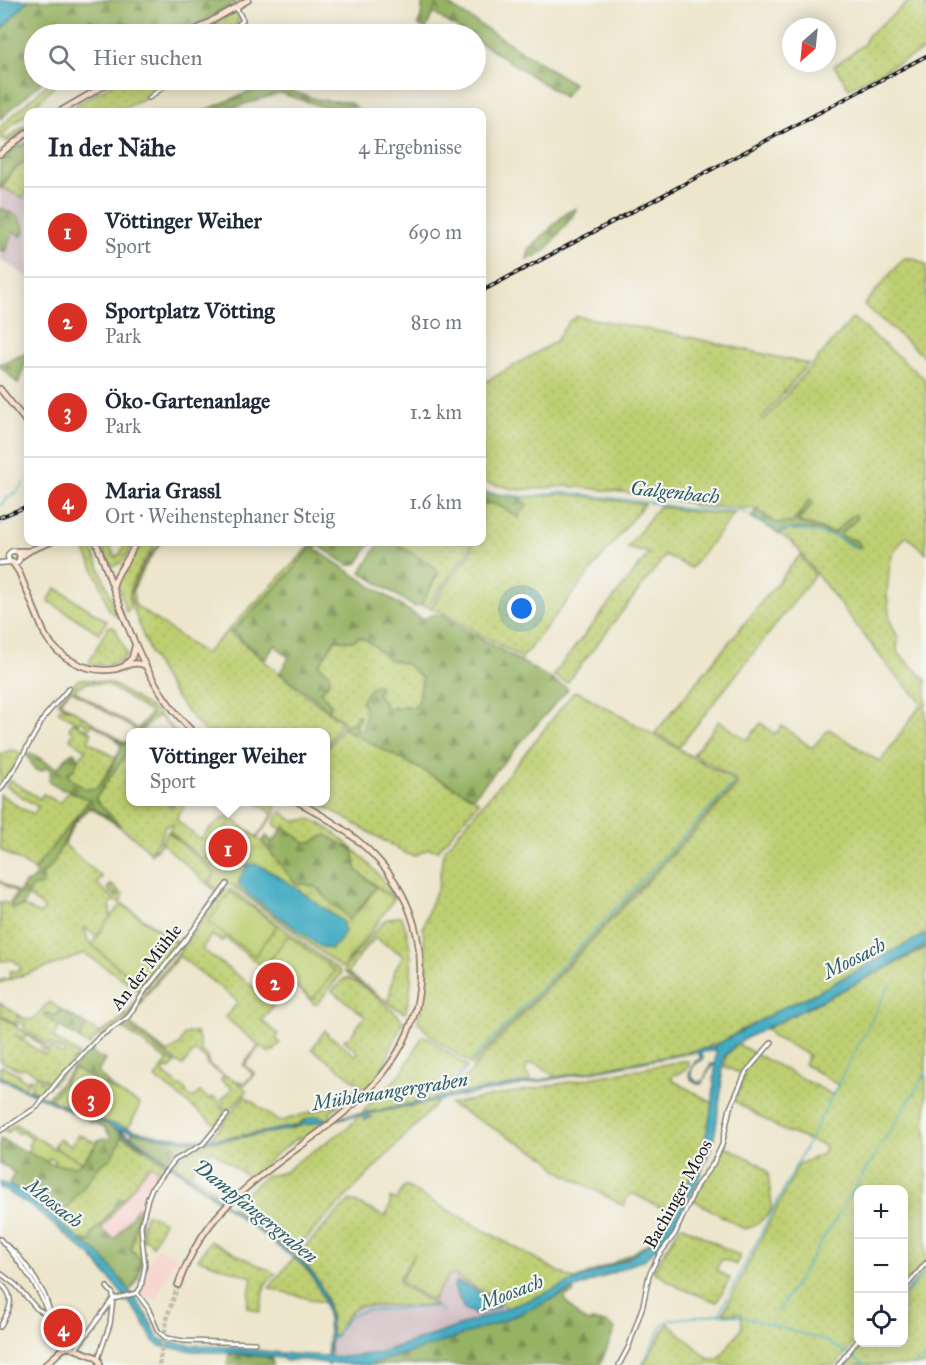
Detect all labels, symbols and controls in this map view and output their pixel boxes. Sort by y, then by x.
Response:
north arrow [782,18,836,72]
search box [24,24,486,90]
icon: search [45,41,78,74]
text: Hier suchen [93,44,202,71]
text: In der Nähe [48,131,176,163]
text: 4 Ergebnisse [358,135,462,159]
text: Vöttinger Weiher [105,207,262,234]
text: 1 [64,220,71,244]
text: 690 m [408,220,462,244]
text: Sport [105,234,151,258]
text: Sportplatz Vötting [105,297,275,324]
text: 2 [63,310,72,334]
text: 810 m [411,310,462,334]
text: Park [105,324,141,348]
text: Öko-Gartenanlage [105,387,270,414]
text: 3 [64,400,72,424]
text: 1.2 km [410,400,462,424]
text: Park [105,414,141,438]
water label: Galgenbach [629,475,721,509]
text: Maria Grassl [105,477,221,504]
text: 4 [62,490,73,514]
text: 1.6 km [409,490,462,514]
text: Ort · Weihenstephaner Steig [105,504,335,528]
your location [507,594,536,623]
popup [126,728,330,806]
text: Vöttinger Weiher [150,742,306,769]
text: Sport [150,769,196,793]
pin: 1 [208,826,248,870]
street label: An der Mühle [105,920,186,1015]
water label: Moosach [817,932,889,985]
pin: 2 [256,960,294,1004]
water label: Mühlenangergraben [308,1067,470,1115]
pin: 3 [72,1076,110,1120]
street label: Bachinger Moos [639,1135,718,1253]
water label: Dampfängergraben [189,1154,323,1269]
water label: Moosach [19,1172,88,1233]
map controls [854,1185,908,1347]
button: + [854,1185,908,1239]
button: − [854,1239,908,1293]
water label: Moosach [474,1269,547,1316]
button: locate [854,1293,908,1347]
pin: 4 [44,1306,82,1350]

